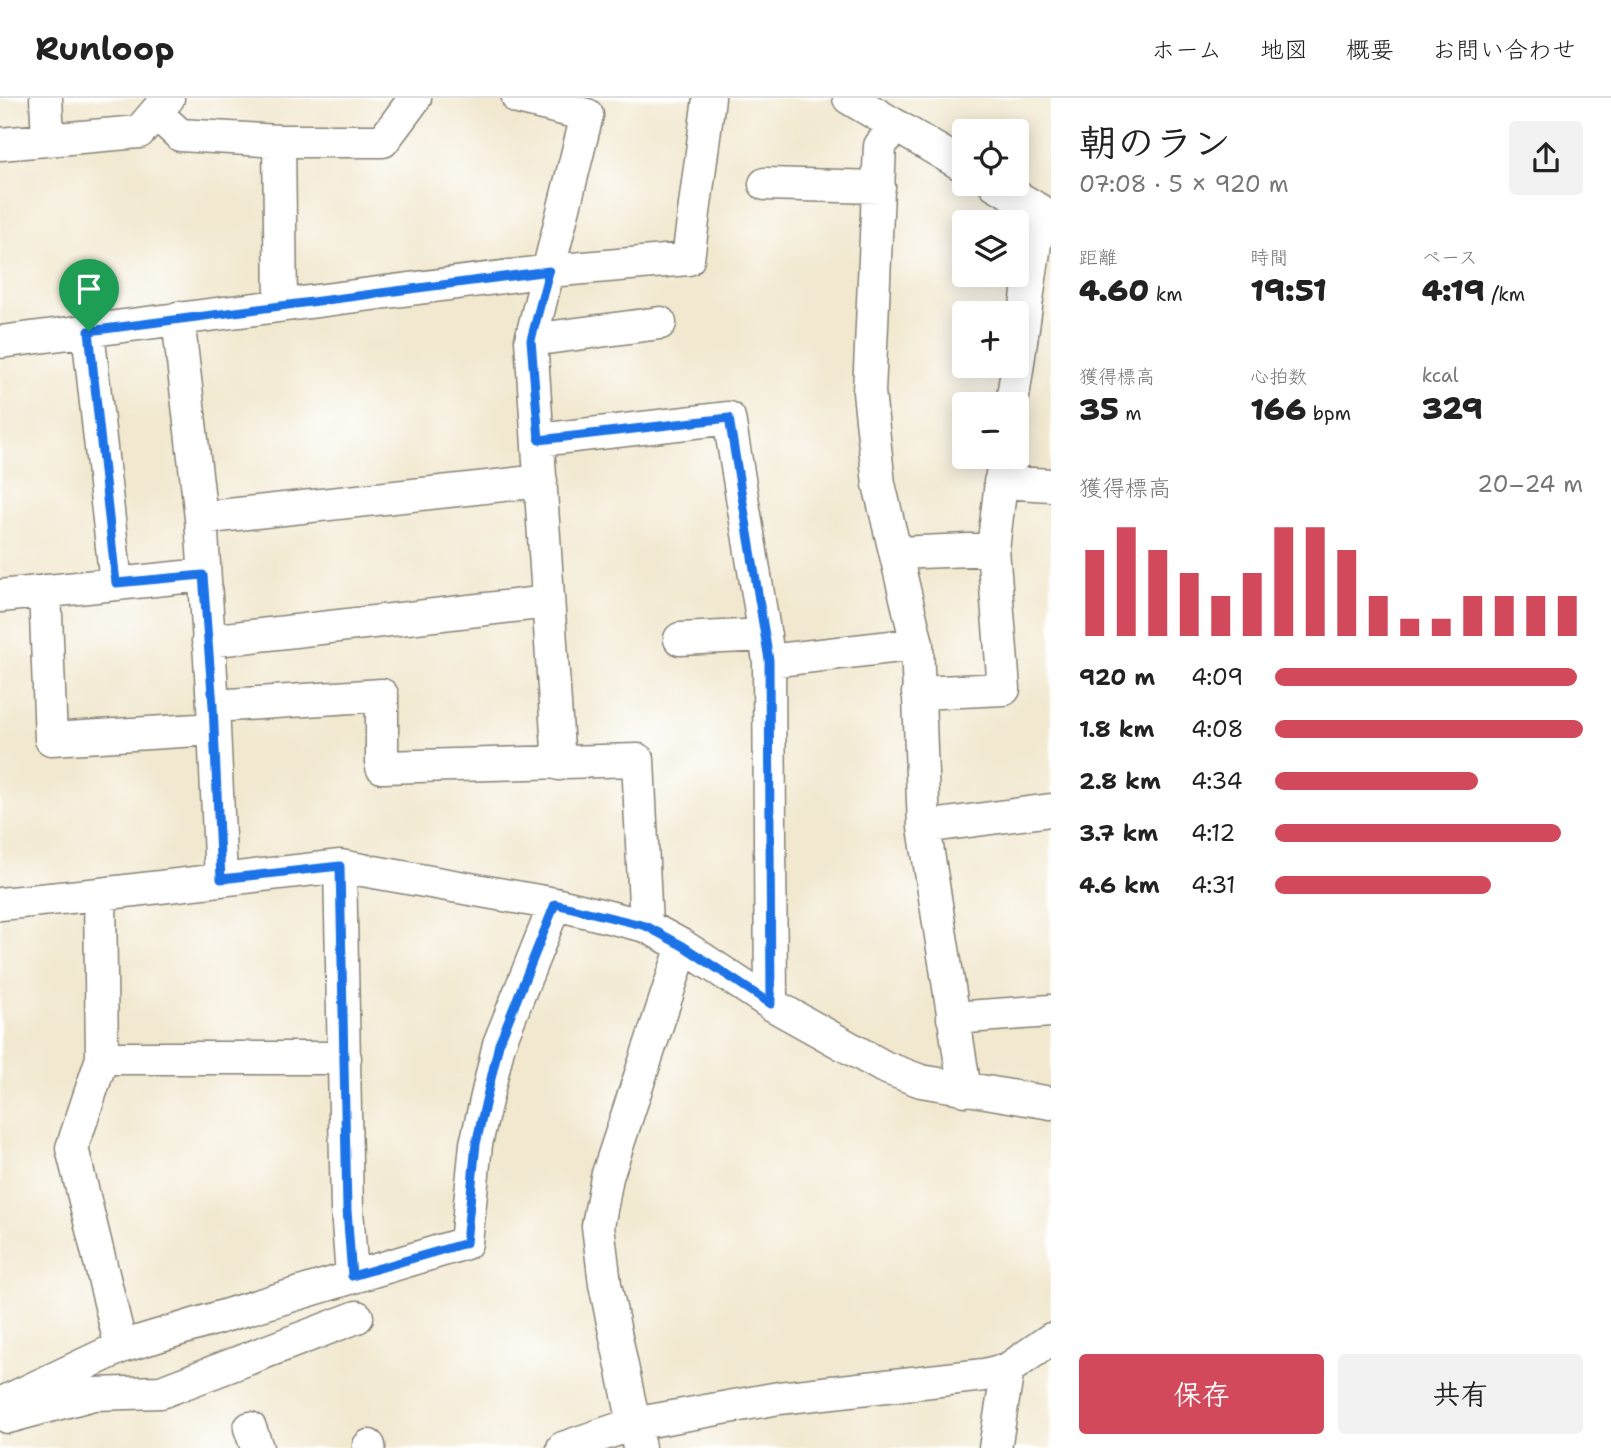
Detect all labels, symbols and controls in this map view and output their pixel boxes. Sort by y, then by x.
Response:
text: Runloop [35,26,174,71]
text: ホーム [1151,34,1222,66]
text: 地図 [1260,34,1308,66]
text: 概要 [1346,34,1394,66]
text: お問い合わせ [1432,34,1576,66]
text: 朝のラン [1079,117,1231,168]
map controls [952,119,1029,469]
button: locate [952,119,1029,196]
button: share [1509,121,1583,195]
text: 07:08 · 5 × 920 m [1079,169,1289,199]
button: layers [952,210,1029,287]
text: 距離 [1079,245,1117,270]
text: 時間 [1250,245,1288,270]
text: ペース [1422,245,1478,270]
pin [59,259,119,331]
icon: arrive [70,270,108,308]
text: 4.60 [1079,270,1149,311]
text: 19:51 [1250,270,1327,311]
text: 4:19 [1422,270,1485,311]
text: km [1149,282,1183,307]
text: /km [1485,282,1525,307]
button: + [952,301,1029,378]
text: kcal [1422,363,1459,388]
text: 獲得標高 [1079,364,1155,389]
text: 心拍数 [1250,364,1307,389]
text: 329 [1422,388,1483,429]
text: 35 [1079,389,1119,430]
text: 166 [1250,389,1306,430]
button: − [952,392,1029,469]
text: m [1119,401,1142,426]
text: bpm [1306,401,1351,426]
text: 20–24 m [1477,469,1583,499]
text: 獲得標高 [1079,473,1171,503]
text: 920 m [1079,662,1155,692]
text: 4:09 [1191,662,1243,692]
text: 1.8 km [1079,714,1154,744]
text: 4:08 [1191,714,1244,744]
text: 2.8 km [1079,766,1161,796]
text: 4:34 [1191,766,1243,796]
text: 3.7 km [1079,818,1158,848]
text: 4:12 [1191,818,1235,848]
text: 4.6 km [1079,870,1160,900]
text: 4:31 [1191,870,1236,900]
button: 保存 [1079,1354,1324,1434]
button: 共有 [1338,1354,1583,1434]

